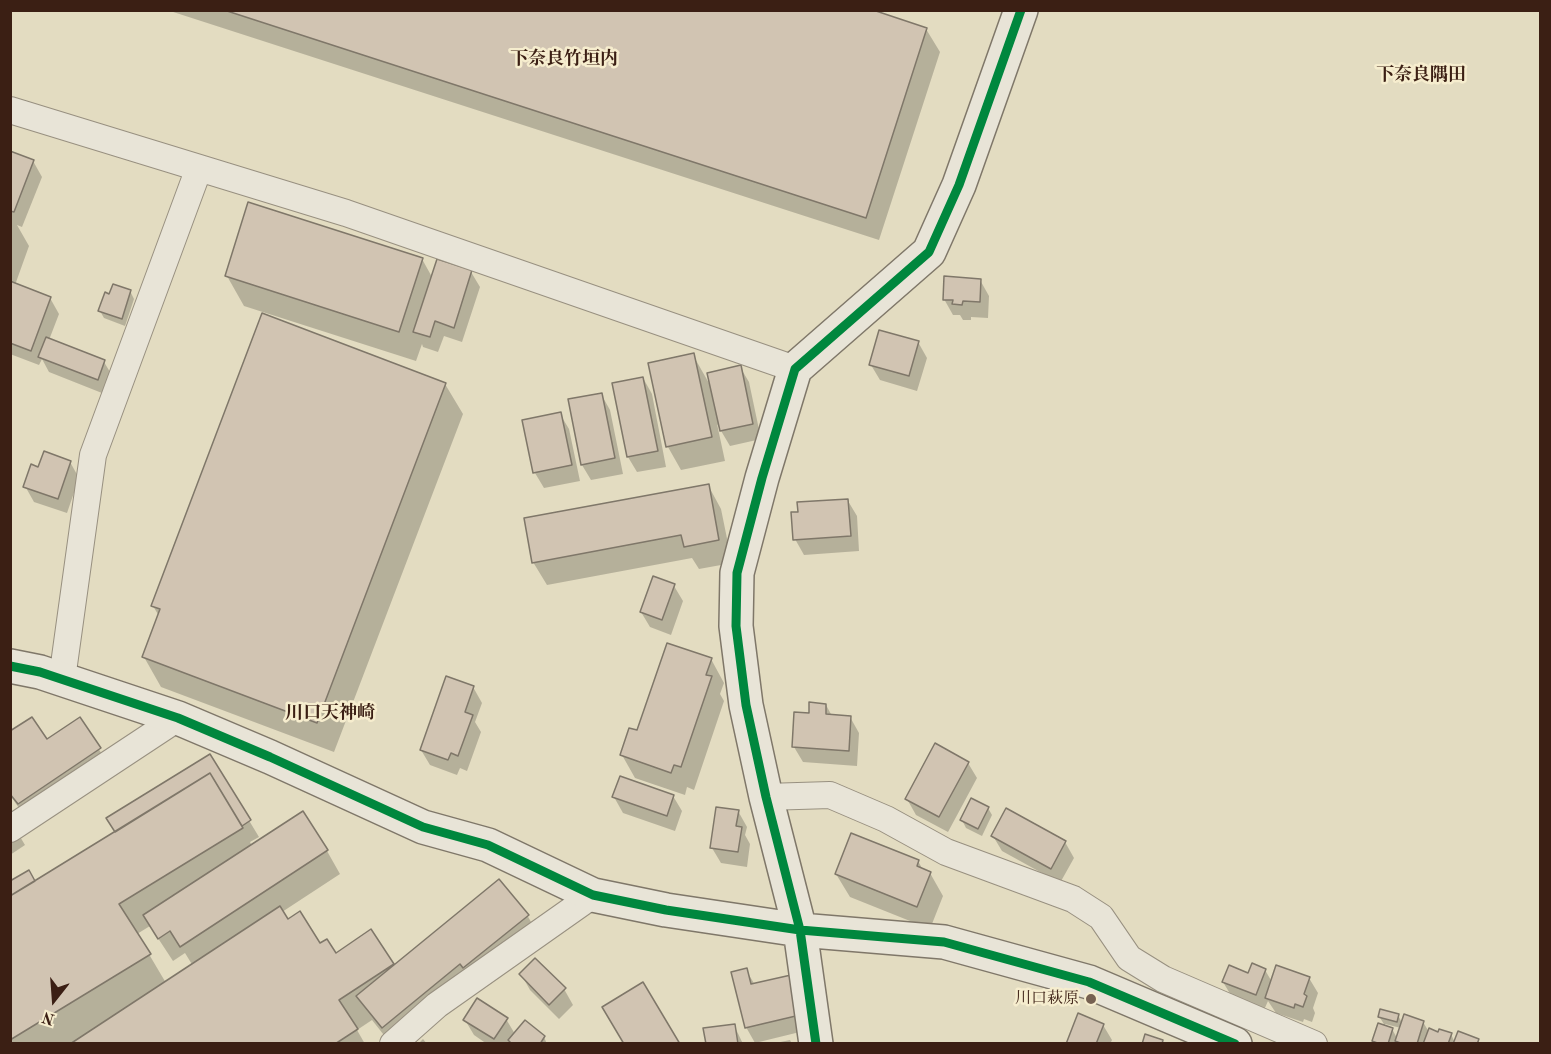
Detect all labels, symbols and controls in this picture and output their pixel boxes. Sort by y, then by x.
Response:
district label: 下奈良竹垣内 [510,48,618,70]
district label: 下奈良隅田 [1376,64,1466,86]
district label: 川口天神崎 [285,702,375,724]
north arrow [24,970,84,1030]
place label: 川口萩原 [1015,989,1079,1009]
marker: 川口萩原 [1084,992,1098,1006]
text: N [41,1008,57,1027]

